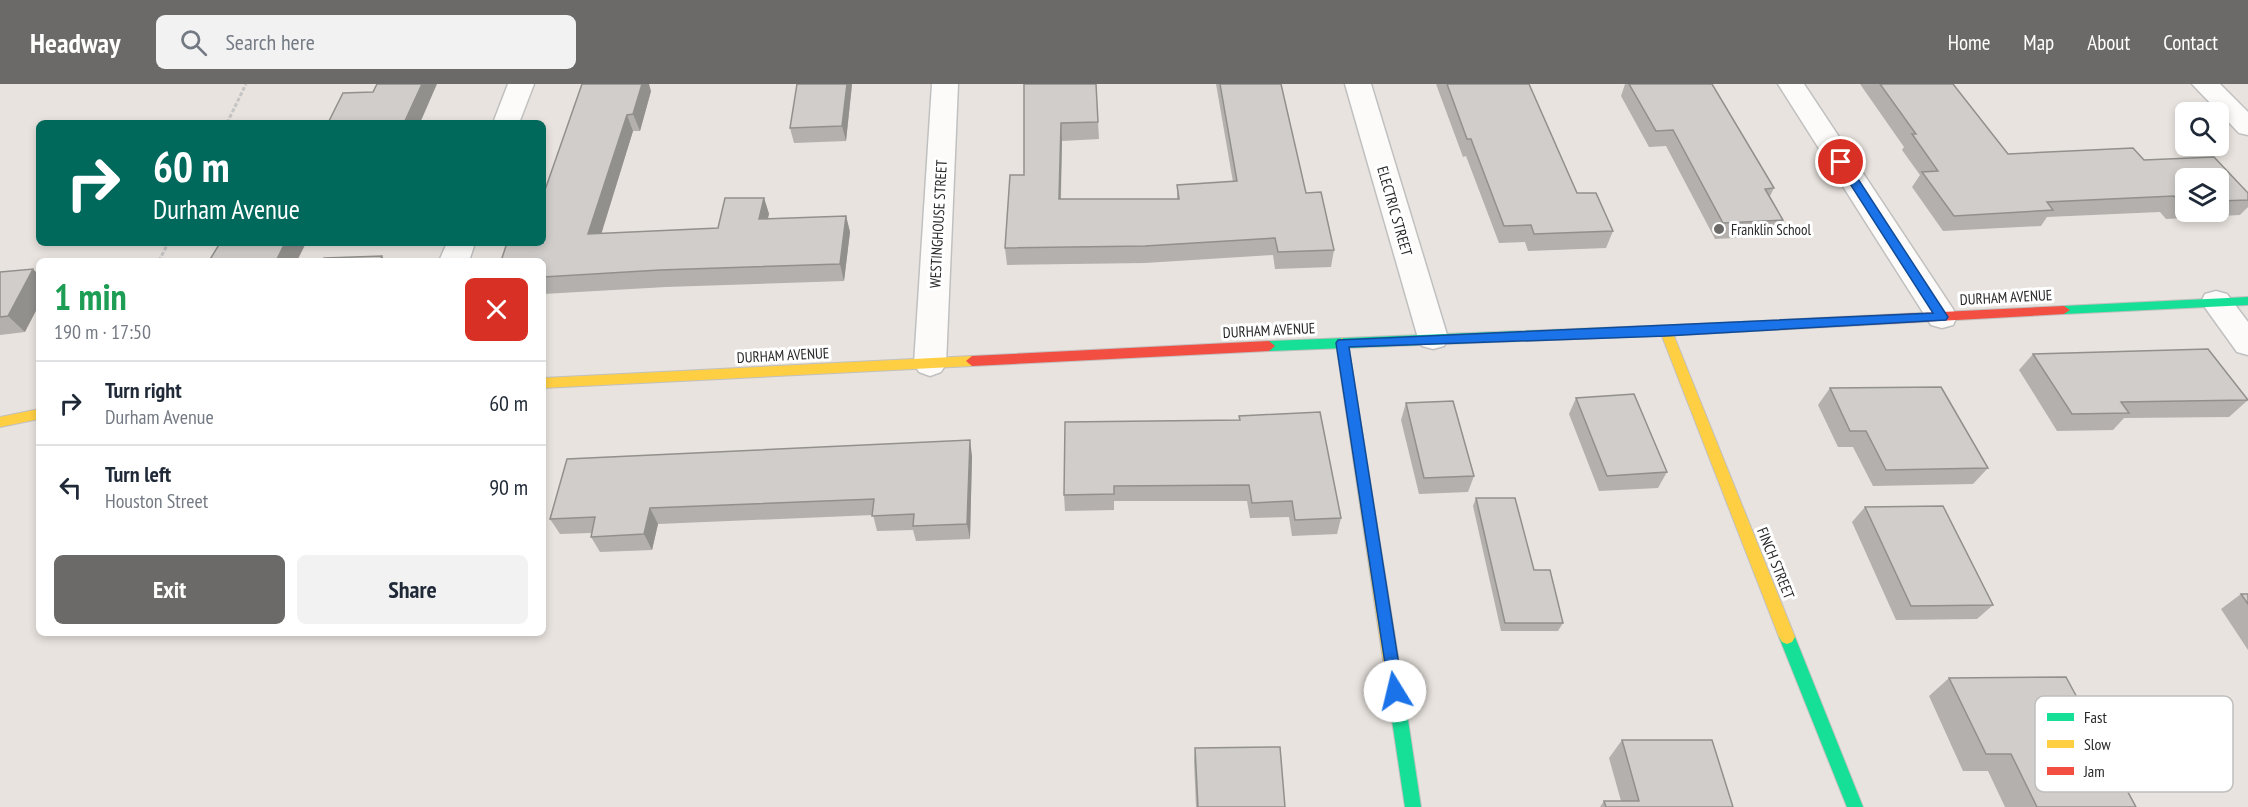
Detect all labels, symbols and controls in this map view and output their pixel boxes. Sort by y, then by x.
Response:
search box [156,15,576,69]
text: Headway [30,24,120,61]
icon: search [177,26,210,59]
text: Search here [225,28,315,56]
text: Home [1948,29,1990,56]
text: Map [2023,29,2054,56]
text: About [2087,29,2130,56]
text: Contact [2163,29,2218,56]
map controls [2175,102,2229,222]
button: search [2175,102,2229,156]
pin [1815,136,1866,187]
text: 60 m [153,139,230,194]
icon: right [54,144,132,222]
icon: arrive [1824,145,1857,178]
street label: WESTINGHOUSE STREET [925,159,951,289]
street label: ELECTRIC STREET [1373,164,1417,258]
button: layers [2175,168,2229,222]
text: Durham Avenue [153,192,300,226]
place label: Franklin School [1731,220,1812,239]
marker: Franklin School [1712,222,1726,236]
text: 1 min [54,273,127,320]
button: close [465,278,528,341]
street label: DURHAM AVENUE [1959,285,2053,309]
street label: DURHAM AVENUE [1222,318,1316,342]
text: 190 m · 17:50 [54,319,151,345]
street label: DURHAM AVENUE [736,343,830,367]
text: Turn right [105,376,182,404]
icon: right [54,387,87,420]
text: 60 m [489,389,528,417]
text: Durham Avenue [105,404,214,430]
text: Turn left [105,460,171,488]
icon: left [54,471,87,504]
text: 90 m [489,473,528,501]
text: Houston Street [105,488,208,514]
street label: FINCH STREET [1753,524,1799,602]
button: Exit [54,555,285,624]
button: Share [297,555,528,624]
position arrow [1363,659,1427,723]
legend [2035,696,2233,792]
text: Fast [2084,707,2107,727]
text: Slow [2084,734,2111,754]
text: Jam [2083,761,2105,781]

